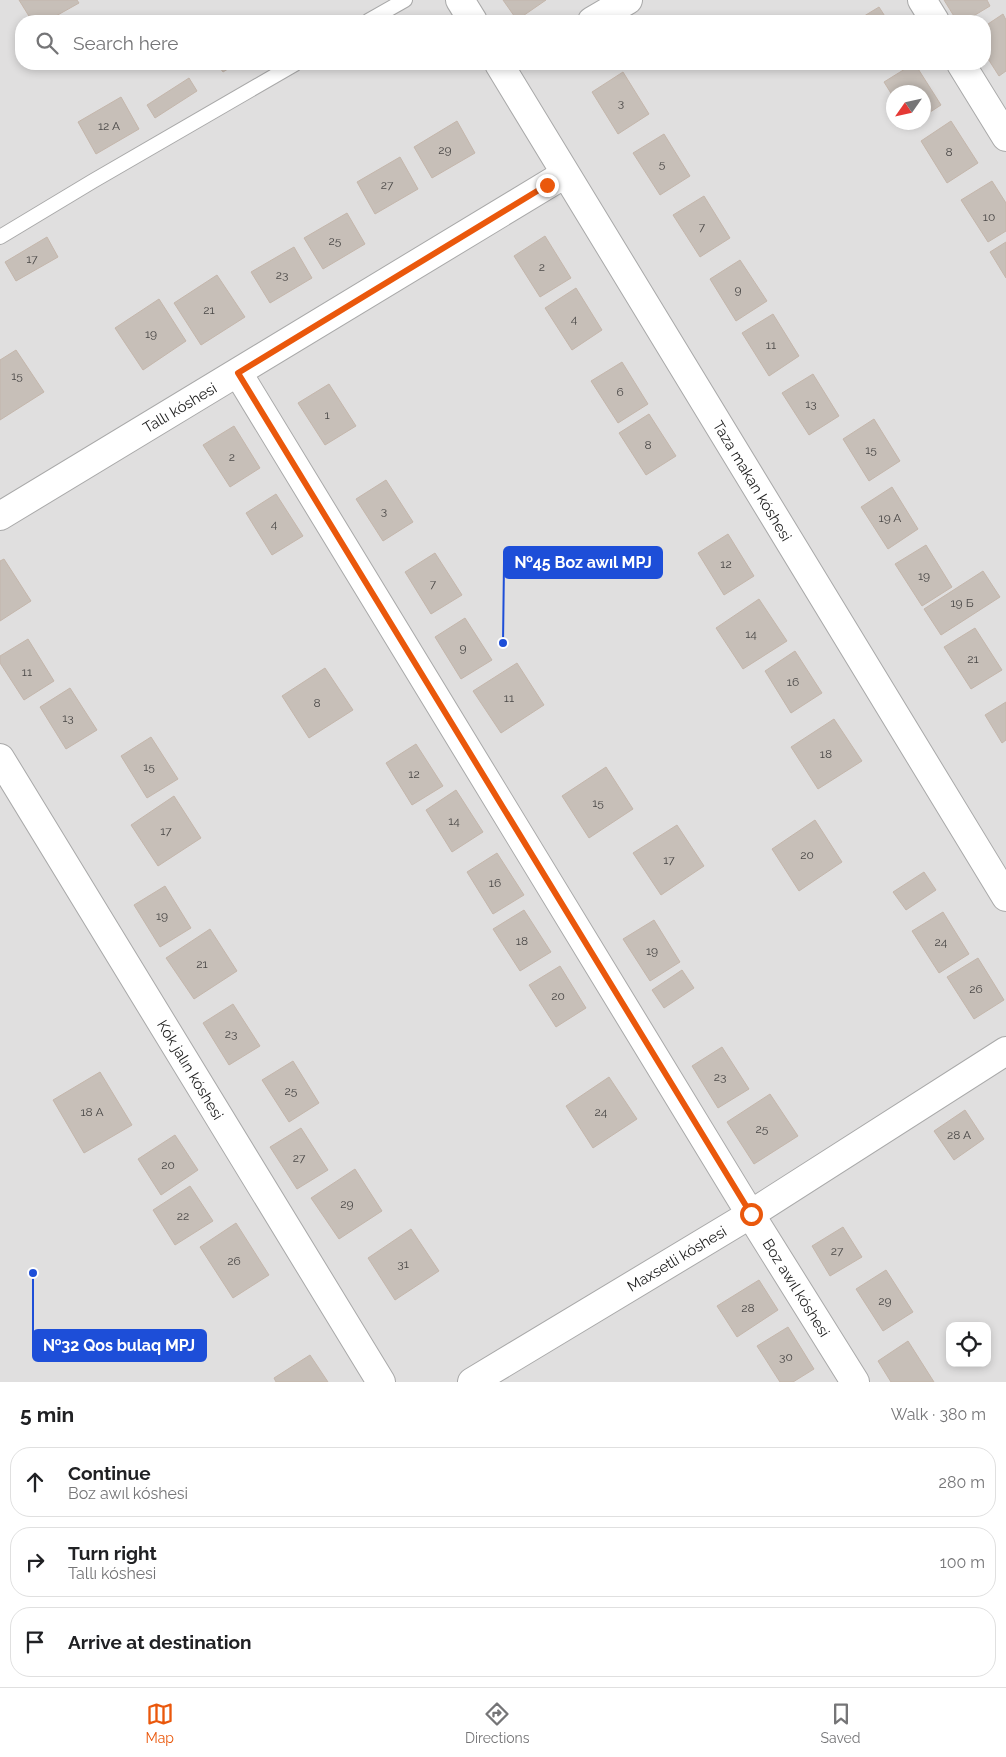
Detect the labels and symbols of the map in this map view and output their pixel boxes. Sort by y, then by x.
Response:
north arrow [886,85,931,130]
house number: 3 [618,96,624,110]
house number: 12 А [98,119,120,133]
house number: 29 [438,143,452,157]
house number: 8 [945,145,953,159]
house number: 5 [659,157,666,171]
route end [536,174,559,197]
house number: 27 [381,178,394,192]
house number: 10 [983,210,995,224]
house number: 7 [699,220,706,234]
house number: 25 [329,234,342,248]
house number: 17 [26,252,38,266]
house number: 2 [539,260,545,274]
house number: 23 [276,268,288,282]
house number: 9 [734,283,742,297]
house number: 21 [203,303,215,317]
house number: 4 [571,312,578,326]
house number: 19 [145,327,157,341]
house number: 11 [766,338,776,352]
house number: 15 [11,369,23,383]
street label: Tallı kóshesi [140,379,220,437]
house number: 6 [616,385,624,399]
house number: 13 [805,397,817,411]
house number: 1 [324,408,330,422]
street label: Taza makan kóshesi [709,417,795,545]
house number: 8 [644,438,652,452]
house number: 15 [865,443,877,457]
house number: 2 [229,450,235,464]
house number: 3 [381,504,387,518]
house number: 19 А [879,511,901,525]
house number: 4 [271,517,278,531]
callout: №45 Boz awıl MPJ [504,547,662,578]
text: №45 Boz awıl MPJ [514,553,652,572]
house number: 12 [720,557,732,571]
house number: 19 [918,569,930,583]
house number: 7 [430,577,437,591]
house number: 19 Б [950,596,974,610]
house number: 14 [745,627,757,641]
house number: 9 [459,641,467,655]
house number: 21 [967,652,979,666]
house number: 11 [22,665,32,679]
house number: 16 [787,675,799,689]
house number: 11 [504,691,514,705]
house number: 8 [313,696,321,710]
house number: 13 [62,711,74,725]
house number: 18 [820,747,832,761]
house number: 15 [143,760,155,774]
house number: 12 [408,767,420,781]
house number: 15 [592,796,604,810]
house number: 14 [448,814,460,828]
house number: 17 [160,824,172,838]
house number: 20 [800,848,814,862]
house number: 17 [663,853,675,867]
house number: 16 [489,876,501,890]
house number: 19 [156,909,168,923]
house number: 18 [516,934,528,948]
house number: 24 [935,935,948,949]
house number: 19 [646,944,658,958]
house number: 21 [196,957,208,971]
house number: 26 [969,982,983,996]
house number: 20 [551,989,565,1003]
street label: Kók jalın kóshesi [153,1017,227,1123]
house number: 23 [225,1027,237,1041]
house number: 23 [714,1070,726,1084]
house number: 25 [285,1084,298,1098]
house number: 18 А [80,1105,104,1119]
house number: 24 [595,1105,608,1119]
house number: 25 [756,1122,769,1136]
house number: 28 А [947,1128,971,1142]
house number: 27 [293,1151,306,1165]
house number: 20 [161,1158,175,1172]
house number: 29 [340,1197,354,1211]
route start [740,1203,763,1226]
house number: 22 [177,1209,189,1223]
street label: Maxsetli kóshesi [624,1222,730,1296]
street label: Boz awıl kóshesi [759,1235,833,1341]
house number: 27 [831,1244,844,1258]
house number: 26 [227,1254,241,1268]
house number: 31 [397,1257,409,1271]
house number: 29 [878,1294,892,1308]
house number: 28 [741,1301,755,1315]
callout: №32 Qos bulaq MPJ [33,1330,206,1361]
text: №32 Qos bulaq MPJ [43,1336,195,1355]
house number: 30 [779,1350,793,1364]

